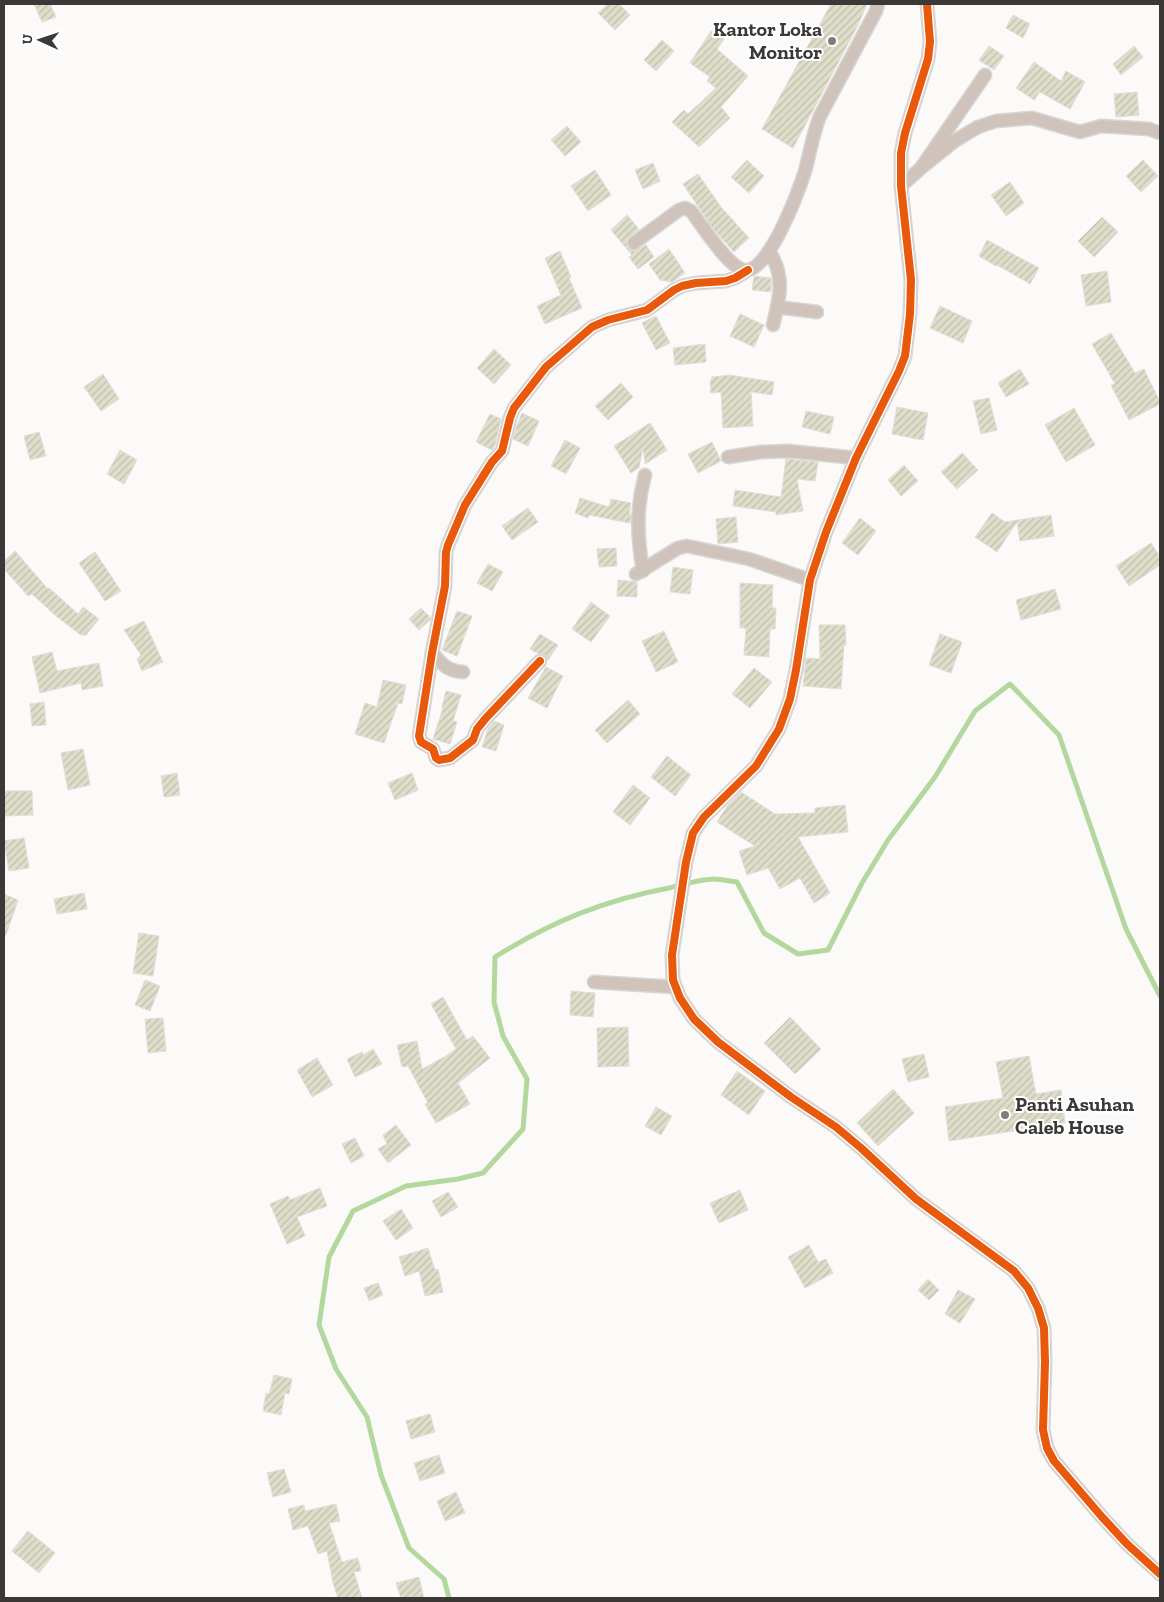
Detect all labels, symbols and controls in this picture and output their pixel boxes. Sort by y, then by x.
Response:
north arrow [15,15,65,65]
place label: Kantor Loka Monitor [713,17,822,64]
text: U [19,34,36,45]
marker: Kantor Loka Monitor [826,35,838,47]
place label: Panti Asuhan Caleb House [1015,1092,1134,1139]
marker: Panti Asuhan Caleb House [999,1109,1011,1121]

